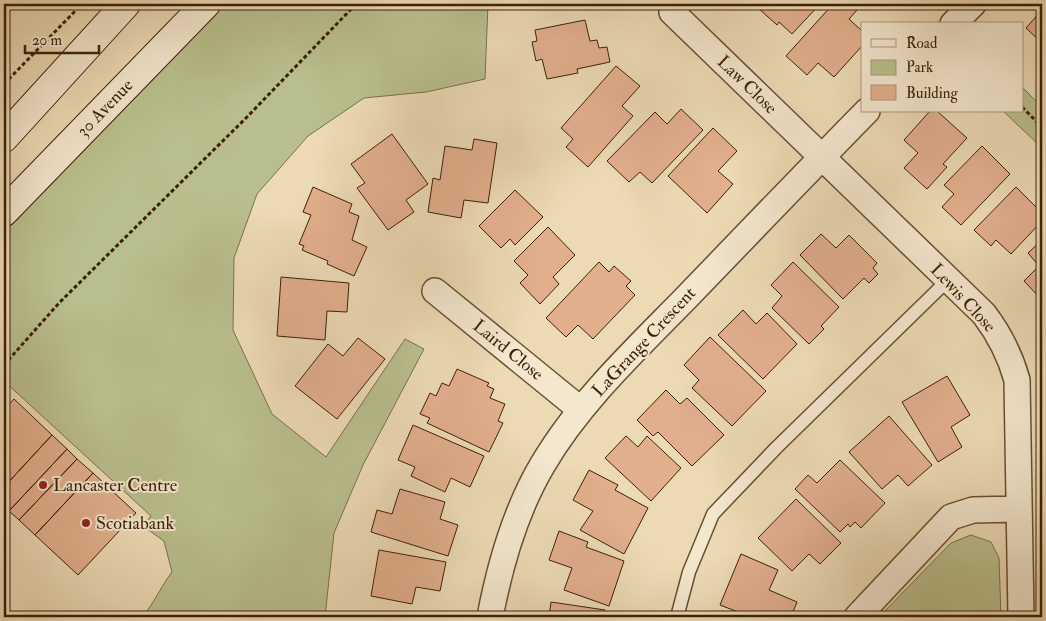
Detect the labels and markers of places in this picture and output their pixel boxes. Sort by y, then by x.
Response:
place label: Lancaster Centre [53,474,178,497]
marker: Lancaster Centre [37,479,49,491]
place label: Scotiabank [96,512,174,535]
marker: Scotiabank [80,517,92,529]

